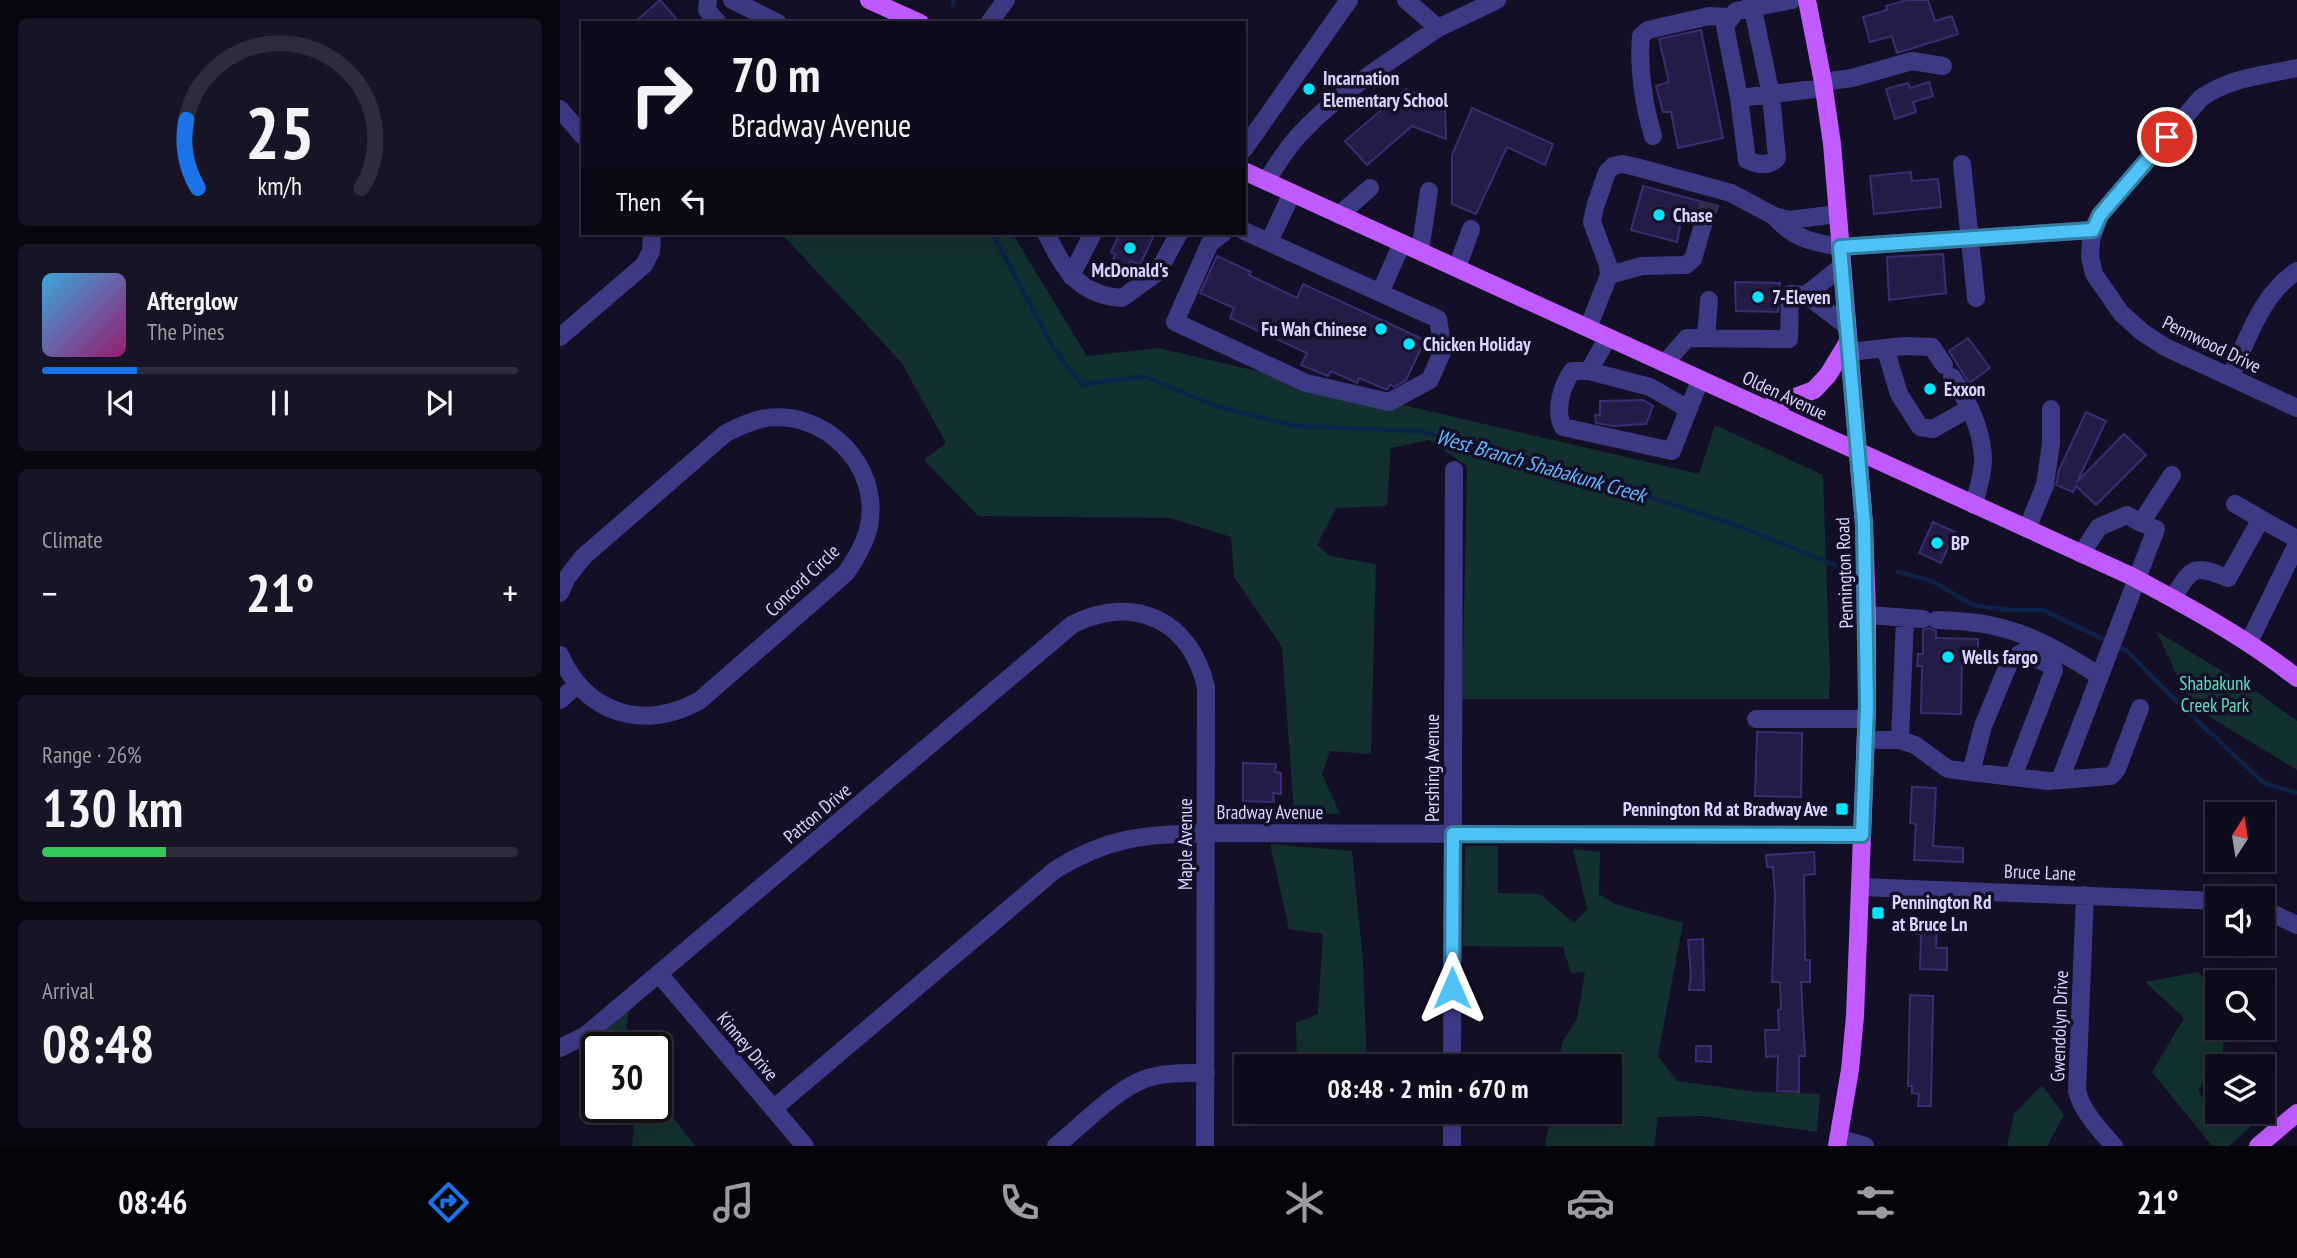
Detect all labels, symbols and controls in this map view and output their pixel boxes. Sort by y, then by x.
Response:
text: 70 m [731,42,820,106]
icon: right [616,49,707,140]
place label: Incarnation Elementary School [1323,66,1448,112]
marker: Incarnation Elementary School [1301,81,1317,97]
text: 25 [245,84,315,178]
text: Bradway Avenue [731,104,911,146]
pin [2137,107,2197,167]
icon: arrive [2148,118,2186,156]
text: km/h [258,170,302,202]
icon: left [675,182,713,220]
text: Then [616,185,661,218]
place label: Chase [1673,203,1713,227]
marker: Chase [1651,207,1667,223]
marker: McDonald's [1122,240,1138,256]
place label: McDonald's [1092,258,1169,282]
text: Afterglow [147,284,238,317]
place label: 7-Eleven [1772,285,1831,309]
marker: 7-Eleven [1750,289,1766,305]
street label: Pennwood Drive [2159,310,2265,378]
text: The Pines [147,317,225,346]
place label: Fu Wah Chinese [1261,317,1367,341]
marker: Fu Wah Chinese [1373,321,1389,337]
place label: Chicken Holiday [1423,332,1531,356]
marker: Chicken Holiday [1401,336,1417,352]
street label: Olden Avenue [1739,365,1831,425]
place label: Exxon [1944,377,1985,401]
marker: Exxon [1922,381,1938,397]
icon: previous [102,384,140,422]
icon: pause [261,384,299,422]
icon: next [420,384,458,422]
water label: West Branch Shabakunk Creek [1433,423,1652,509]
street label: Pennington Road [1830,517,1858,629]
text: Climate [42,525,103,554]
place label: BP [1951,531,1969,555]
marker: BP [1929,535,1945,551]
street label: Concord Circle [760,539,844,621]
text: 21° [246,559,314,626]
text: − [42,568,58,617]
text: + [502,568,518,617]
place label: Wells fargo [1961,645,2038,669]
marker: Wells fargo [1940,649,1956,665]
park label: Shabakunk Creek Park [2179,671,2251,717]
street label: Pershing Avenue [1420,714,1444,822]
text: Range · 26% [42,740,142,769]
text: 130 km [42,774,183,841]
street label: Patton Drive [778,778,856,848]
place label: Pennington Rd at Bradway Ave [1623,797,1828,821]
street label: Maple Avenue [1173,798,1197,890]
street label: Bradway Avenue [1217,800,1324,824]
marker: Pennington Rd at Bradway Ave [1834,801,1850,817]
north arrow [2205,802,2275,872]
map controls [2205,802,2275,1124]
street label: Bruce Lane [2004,859,2077,885]
button: sound [2205,886,2275,956]
place label: Pennington Rd at Bruce Ln [1892,890,1991,936]
marker: Pennington Rd at Bruce Ln [1870,905,1886,921]
position arrow [1415,951,1489,1025]
street label: Gwendolyn Drive [2045,970,2073,1082]
button: search [2205,970,2275,1040]
text: Arrival [42,976,94,1005]
street label: Kinney Drive [712,1007,784,1086]
text: 08:48 [42,1010,154,1077]
speed limit sign: 30 [581,1032,672,1123]
button: layers [2205,1054,2275,1124]
text: 08:48 · 2 min · 670 m [1328,1072,1528,1105]
icon: directions [424,1178,473,1227]
icon: music [709,1178,758,1227]
icon: phone [995,1178,1044,1227]
icon: climate [1280,1178,1329,1227]
icon: car [1566,1178,1615,1227]
icon: filters [1851,1178,1900,1227]
text: 08:46 [118,1181,187,1223]
text: 21° [2137,1181,2179,1223]

